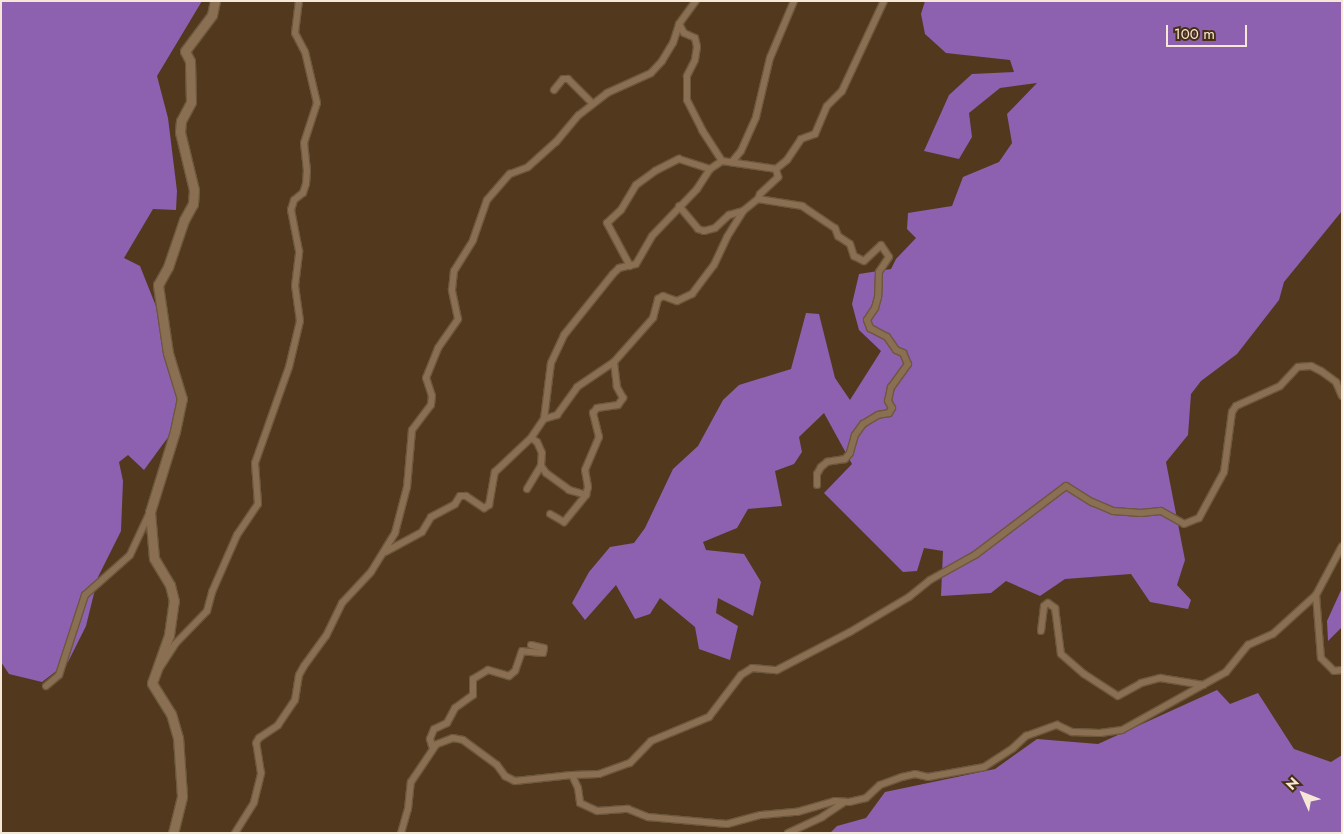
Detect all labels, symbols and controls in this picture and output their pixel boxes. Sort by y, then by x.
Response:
scale bar [1168,15,1249,47]
text: 100 m [1174,23,1215,45]
north arrow [1278,769,1328,819]
text: N [1281,773,1303,795]

